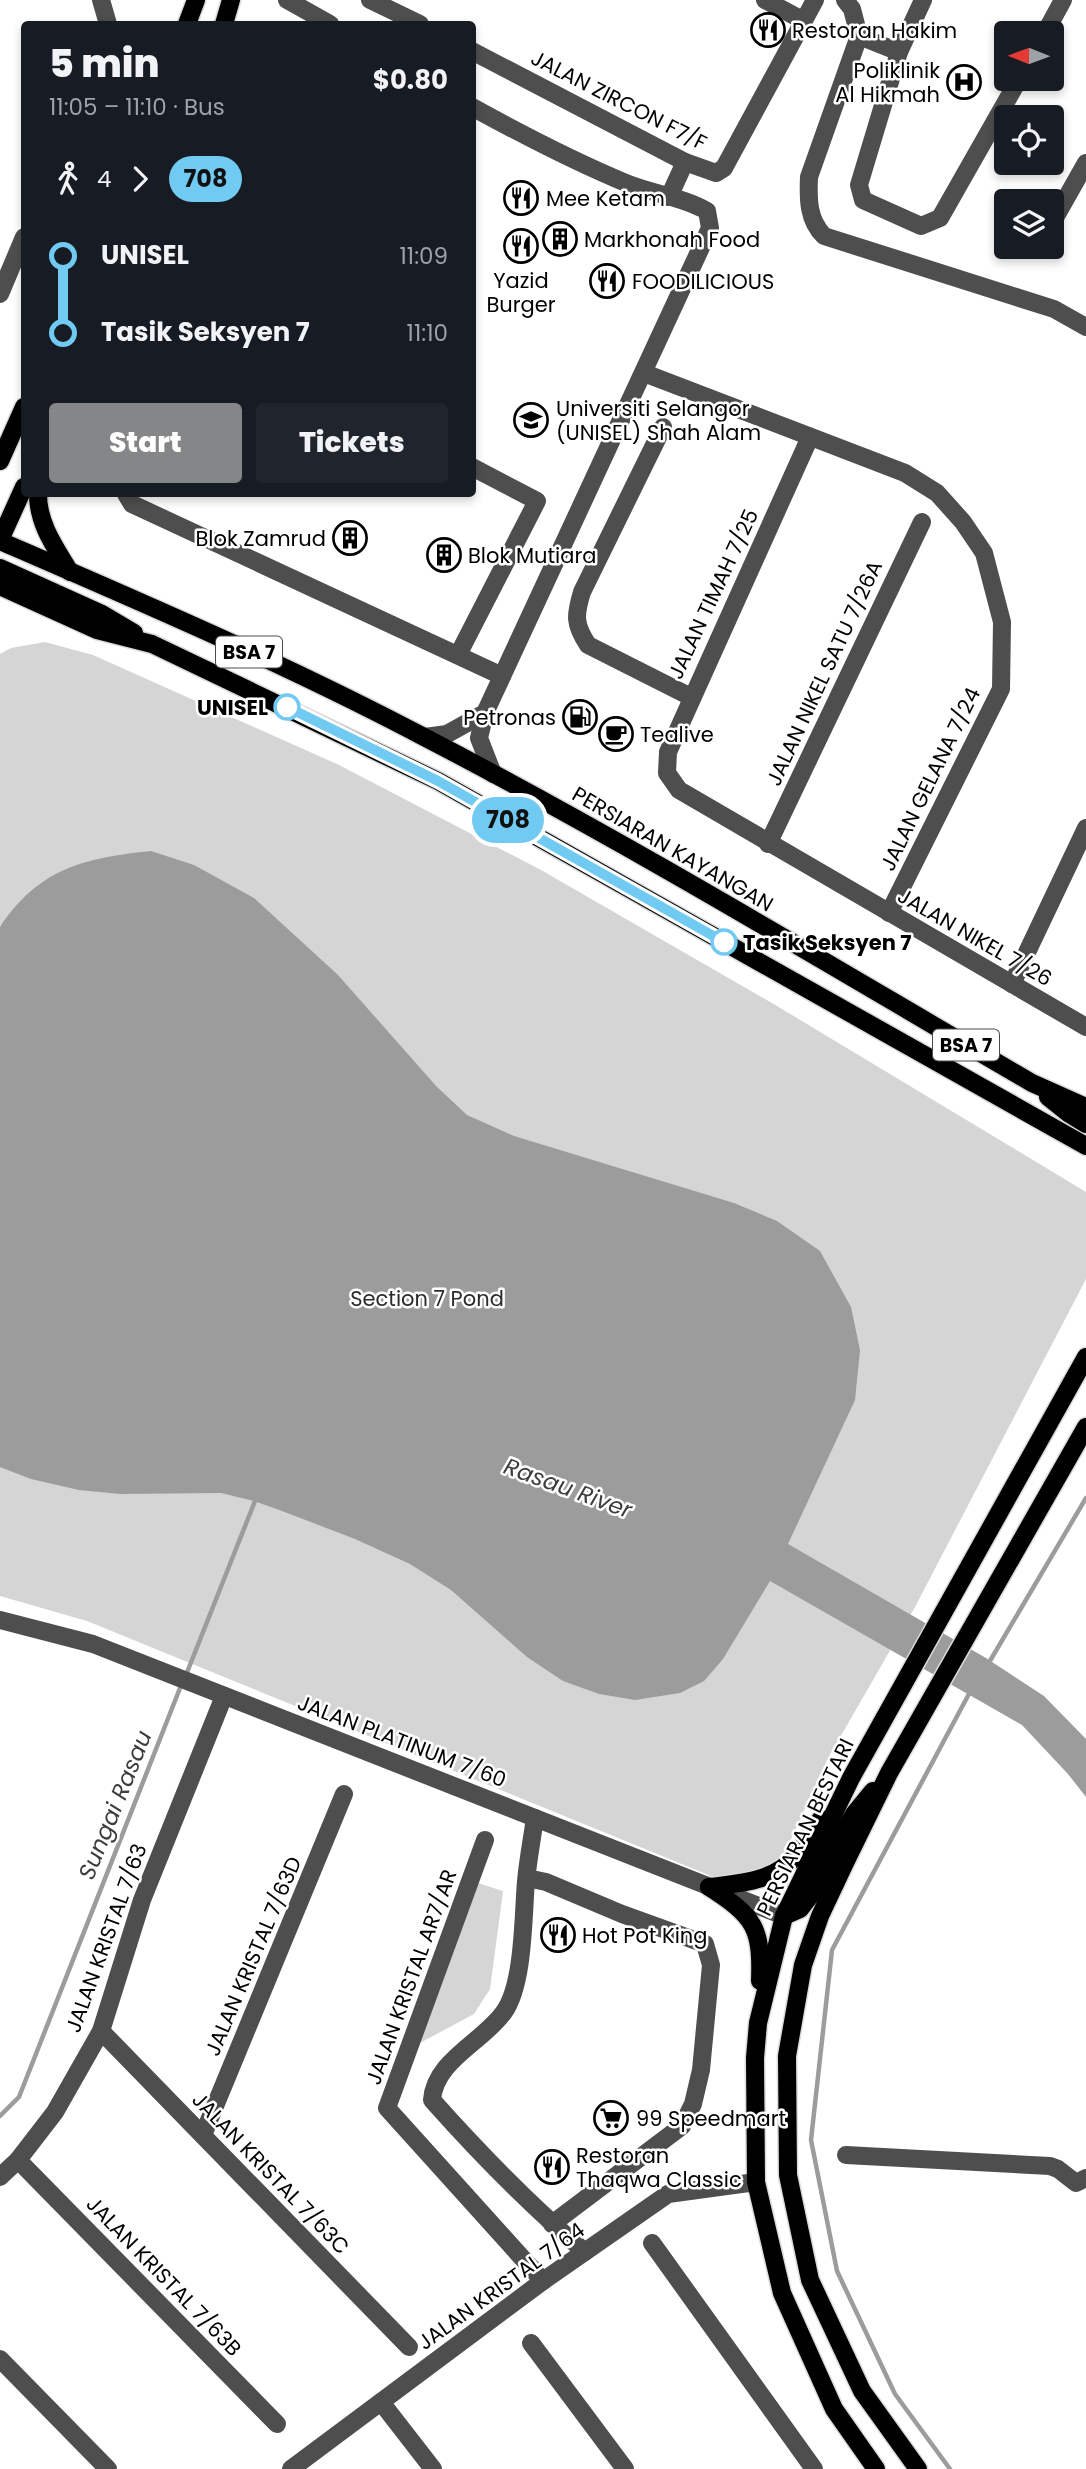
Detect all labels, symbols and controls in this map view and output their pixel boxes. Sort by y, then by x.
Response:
restaurant icon: Restoran Hakim [749,11,787,49]
place label: Restoran Hakim [792,16,957,45]
north arrow [994,21,1064,91]
map controls [994,21,1064,259]
text: 5 min [49,37,159,90]
street label: JALAN ZIRCON F7/F [526,43,712,157]
place label: Poliklinik Al Hikmah [835,56,940,109]
text: $0.80 [373,62,448,98]
hospital icon: Poliklinik Al Hikmah [945,63,983,101]
text: 11:05 – 11:10 · Bus [49,91,225,123]
button: locate [994,105,1064,175]
icon: walk [49,160,87,198]
icon: forward [121,160,159,198]
text: 708 [183,162,228,195]
text: 4 [97,163,111,195]
restaurant icon: Mee Ketam [502,179,540,217]
place label: Mee Ketam [546,184,665,213]
button: layers [994,189,1064,259]
building icon: Markhonah Food [541,220,579,258]
place label: Markhonah Food [584,225,760,254]
restaurant icon: Yazid Burger [502,227,540,265]
text: UNISEL [101,237,189,273]
text: 11:09 [399,240,448,272]
restaurant icon: FOODILICIOUS [588,262,626,300]
place label: Yazid Burger [486,266,556,319]
place label: FOODILICIOUS [632,267,774,296]
text: Tasik Seksyen 7 [101,314,310,350]
text: 11:10 [407,317,448,349]
place label: Universiti Selangor (UNISEL) Shah Alam [556,394,761,447]
school or university icon: Universiti Selangor (UNISEL) Shah Alam [512,401,550,439]
button: Start [49,403,242,483]
button: Tickets [256,403,448,483]
street label: JALAN TIMAH 7/25 [661,504,765,684]
building icon: Blok Zamrud [331,519,369,557]
place label: Blok Zamrud [195,524,326,553]
building icon: Blok Mutiara [425,536,463,574]
place label: Blok Mutiara [468,541,596,570]
street label: JALAN NIKEL SATU 7/26A [759,556,889,790]
road number: BSA 7 [216,636,282,667]
street label: JALAN GELANA 7/24 [873,683,987,875]
place label: UNISEL [197,693,268,722]
marker: UNISEL [274,694,300,720]
fuel station icon: Petronas [561,698,599,736]
place label: Petronas [463,703,556,732]
cafe icon: Tealive [597,715,635,753]
place label: Tealive [640,720,714,749]
street label: PERSIARAN KAYANGAN [567,779,779,919]
line badge: 708 [468,797,548,843]
text: 708 [486,803,530,836]
street label: JALAN NIKEL 7/26 [893,881,1057,993]
place label: Tasik Seksyen 7 [743,928,912,957]
marker: Tasik Seksyen 7 [711,929,737,955]
road number: BSA 7 [933,1030,999,1060]
park label: Section 7 Pond [350,1284,504,1313]
water label: Rasau River [500,1450,638,1526]
street label: JALAN PLATINUM 7/60 [293,1688,511,1794]
water label: Sungai Rasau [71,1726,159,1884]
street label: PERSIARAN BESTARI [749,1733,861,1921]
street label: JALAN KRISTAL 7/63 [58,1839,154,2037]
street label: JALAN KRISTAL 7/63D [198,1852,308,2060]
street label: JALAN KRISTAL AR7/AR [359,1865,463,2089]
restaurant icon: Hot Pot King [539,1916,577,1954]
place label: Hot Pot King [582,1921,707,1950]
street label: JALAN KRISTAL 7/63C [186,2085,356,2261]
supermarket icon: 99 Speedmart [592,2099,630,2137]
place label: 99 Speedmart [636,2104,786,2133]
place label: Restoran Thaqwa Classic [576,2141,742,2194]
restaurant icon: Restoran Thaqwa Classic [533,2148,571,2186]
street label: JALAN KRISTAL 7/63B [80,2190,248,2362]
street label: JALAN KRISTAL 7/64 [412,2216,590,2356]

